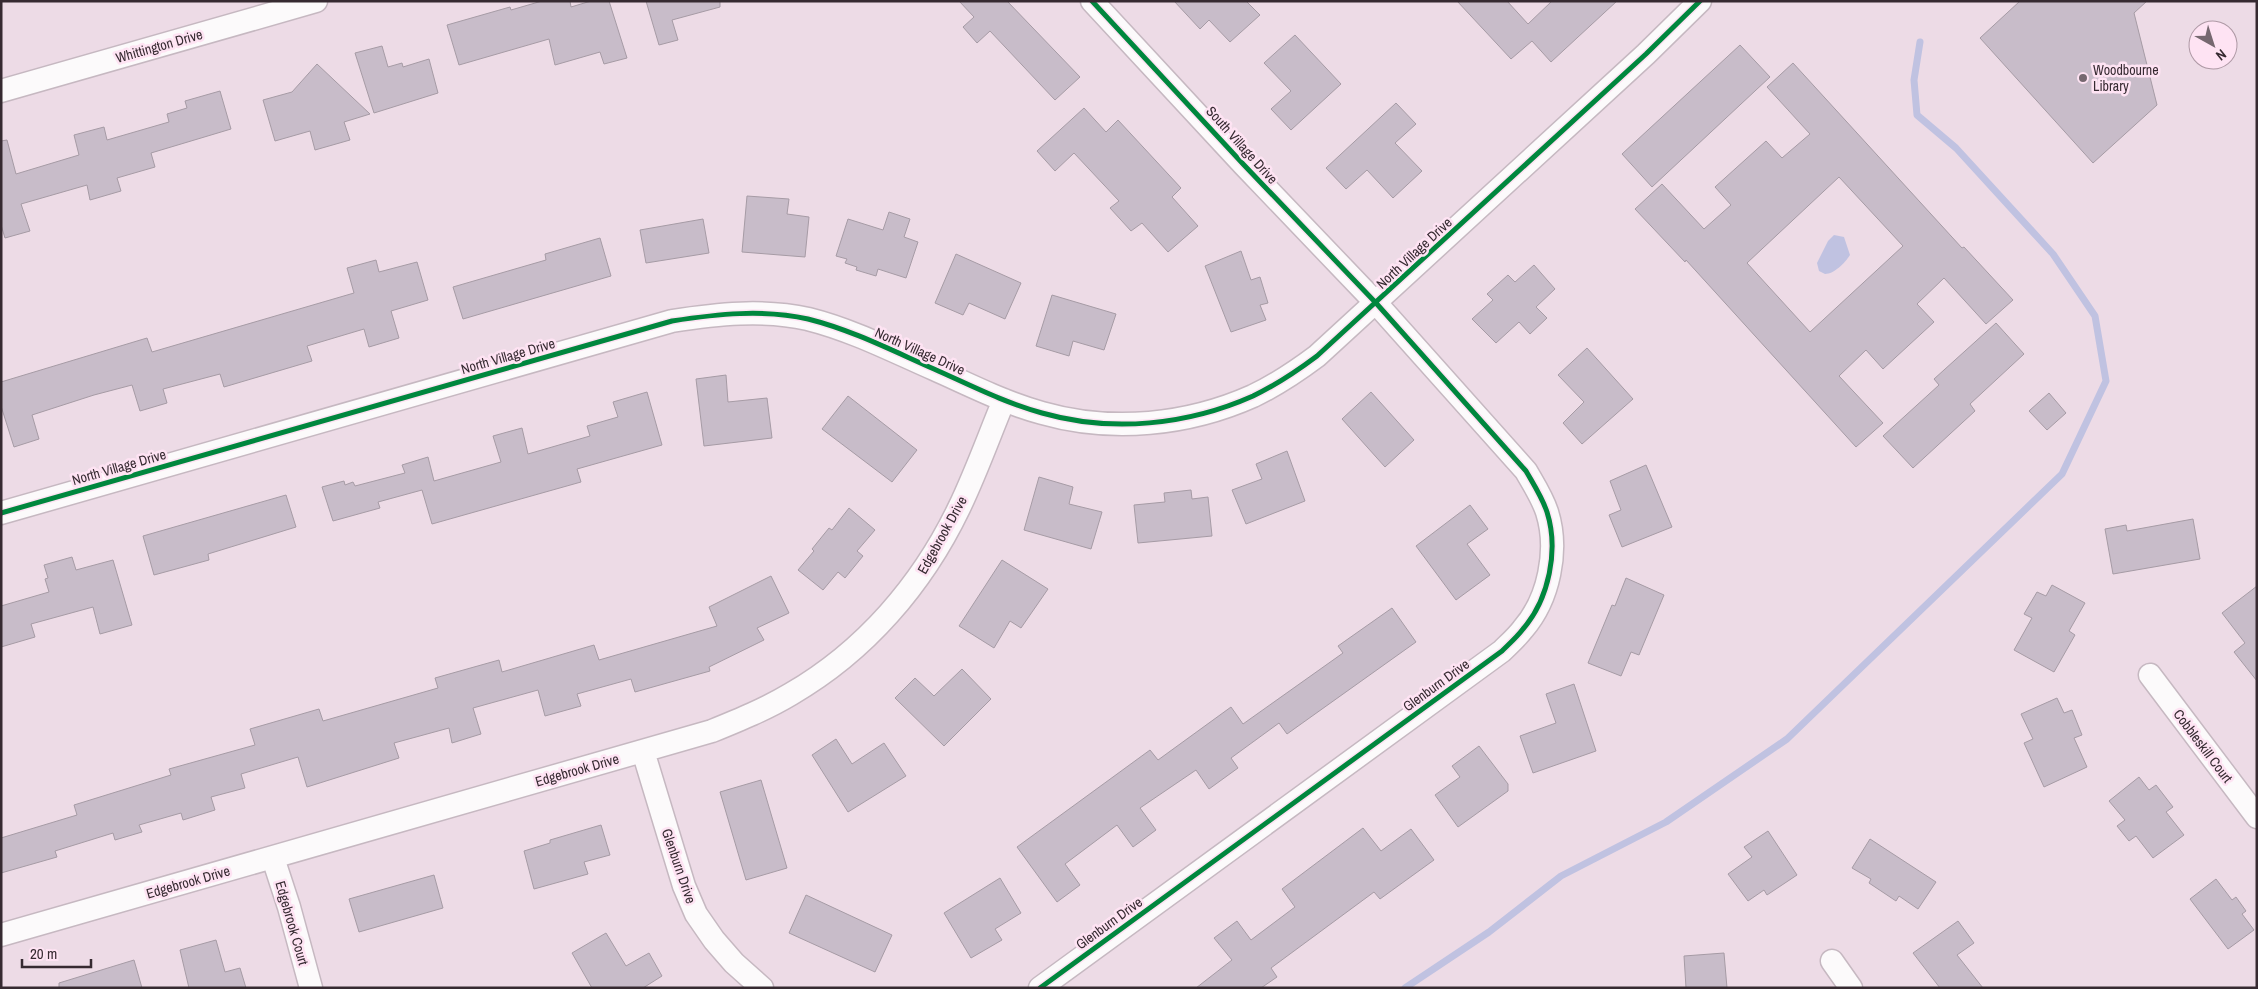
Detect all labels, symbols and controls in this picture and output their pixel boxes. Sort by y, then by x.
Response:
north arrow [2188,20,2238,70]
street label: Whittington Drive [114,25,204,67]
text: N [2212,45,2230,65]
place label: Woodbourne Library [2093,61,2159,95]
marker: Woodbourne Library [2077,72,2089,84]
street label: South Village Drive [1202,102,1282,188]
street label: North Village Drive [1372,213,1456,293]
street label: North Village Drive [872,323,968,379]
street label: North Village Drive [459,334,557,378]
street label: North Village Drive [70,445,168,489]
street label: Edgebrook Drive [913,493,971,577]
street label: Glenburn Drive [1399,655,1473,715]
street label: Cobbleskill Court [2170,706,2236,786]
street label: Edgebrook Drive [533,749,621,791]
street label: Glenburn Drive [658,826,700,906]
street label: Edgebrook Drive [144,861,232,903]
street label: Edgebrook Court [271,879,313,967]
street label: Glenburn Drive [1072,893,1146,953]
scale bar [22,936,91,968]
text: 20 m [30,943,57,964]

